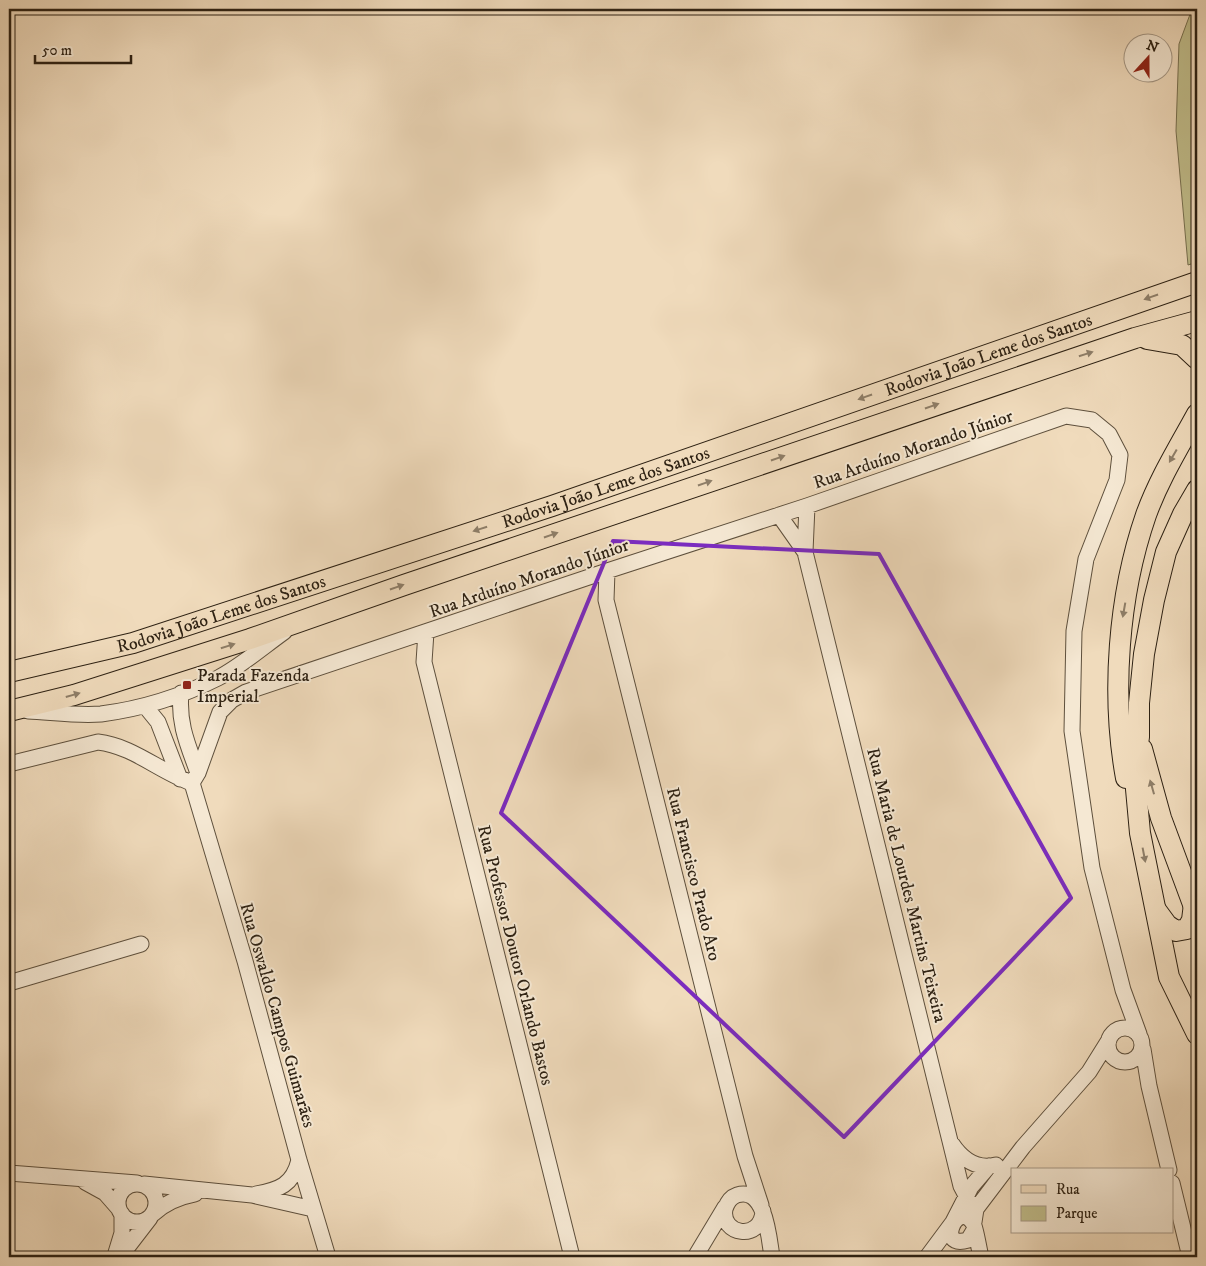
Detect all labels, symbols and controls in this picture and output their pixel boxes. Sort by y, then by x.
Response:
scale bar [35,32,131,64]
north arrow [1124,32,1174,82]
text: N [1144,36,1161,57]
text: 50 m [42,41,72,60]
one-way arrow [1143,293,1158,301]
street label: Rodovia João Leme dos Santos [882,309,1095,402]
one-way arrow [1079,350,1094,358]
one-way arrow [857,393,872,401]
one-way arrow [925,402,940,409]
street label: Rua Arduíno Morando Júnior [811,405,1016,494]
street label: Rodovia João Leme dos Santos [499,442,713,534]
one-way arrow [1169,449,1177,463]
one-way arrow [771,454,786,461]
one-way arrow [698,478,713,486]
one-way arrow [472,526,487,534]
one-way arrow [544,531,559,538]
street label: Rua Arduíno Morando Júnior [427,534,632,623]
street label: Rodovia João Leme dos Santos [115,571,328,658]
one-way arrow [390,583,405,590]
one-way arrow [1120,602,1128,618]
one-way arrow [221,642,236,650]
place label: Parada Fazenda Imperial [197,665,310,708]
marker: Parada Fazenda Imperial [181,679,193,691]
one-way arrow [66,690,81,698]
street label: Rua Maria de Lourdes Martins Teixeira [861,746,951,1025]
one-way arrow [1147,779,1155,794]
street label: Rua Francisco Prado Aro [661,785,725,964]
street label: Rua Professor Doutor Orlando Bastos [472,823,558,1088]
one-way arrow [1141,847,1149,863]
street label: Rua Oswaldo Campos Guimarães [234,900,320,1130]
legend [1011,1168,1174,1234]
text: Rua [1056,1180,1080,1199]
text: Parque [1056,1204,1097,1223]

